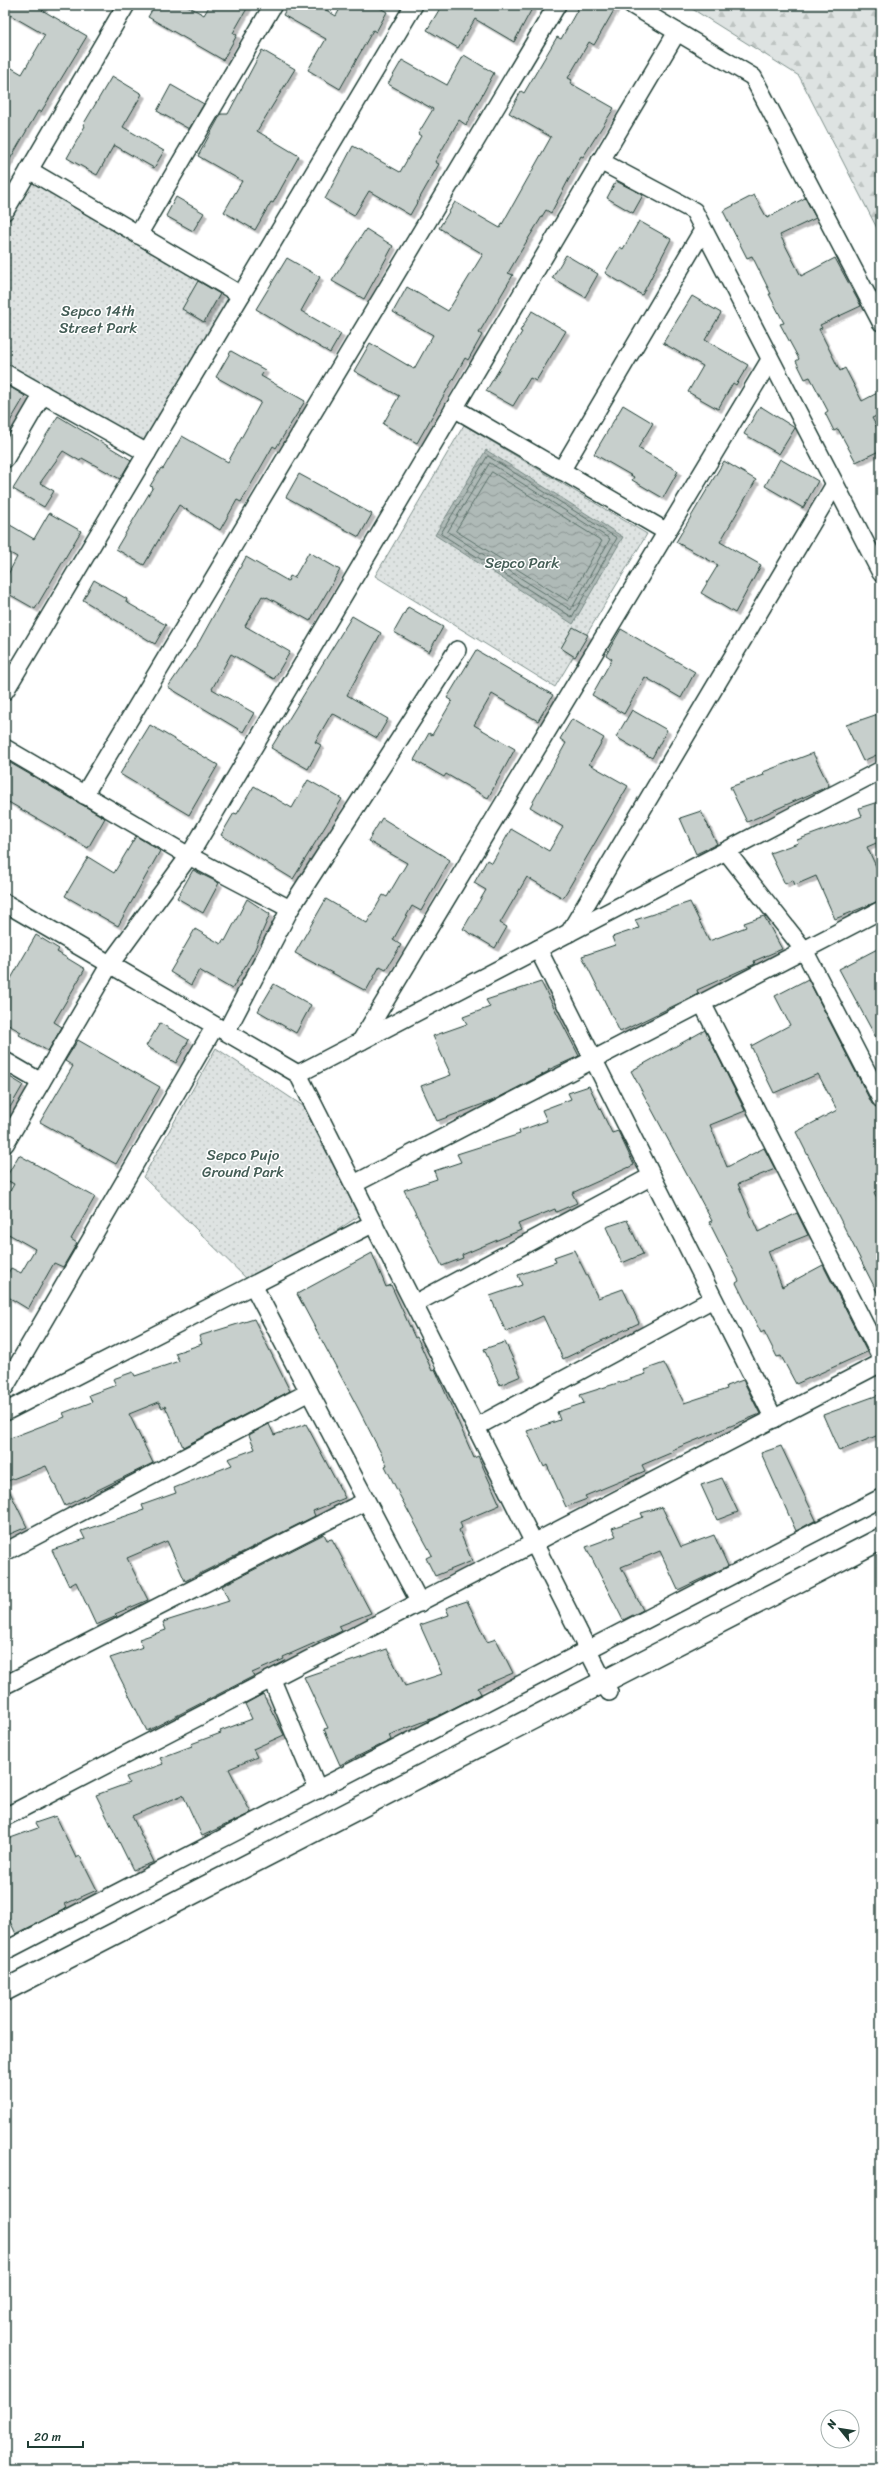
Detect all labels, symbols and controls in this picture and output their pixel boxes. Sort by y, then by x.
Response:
park label: Sepco 14th Street Park [59,298,137,341]
park label: Sepco Park [485,550,560,576]
park label: Sepco Pujo Ground Park [202,1142,284,1185]
north arrow [820,2409,860,2449]
text: N [821,2416,842,2433]
scale bar [28,2423,83,2449]
text: 20 m [34,2426,61,2448]

